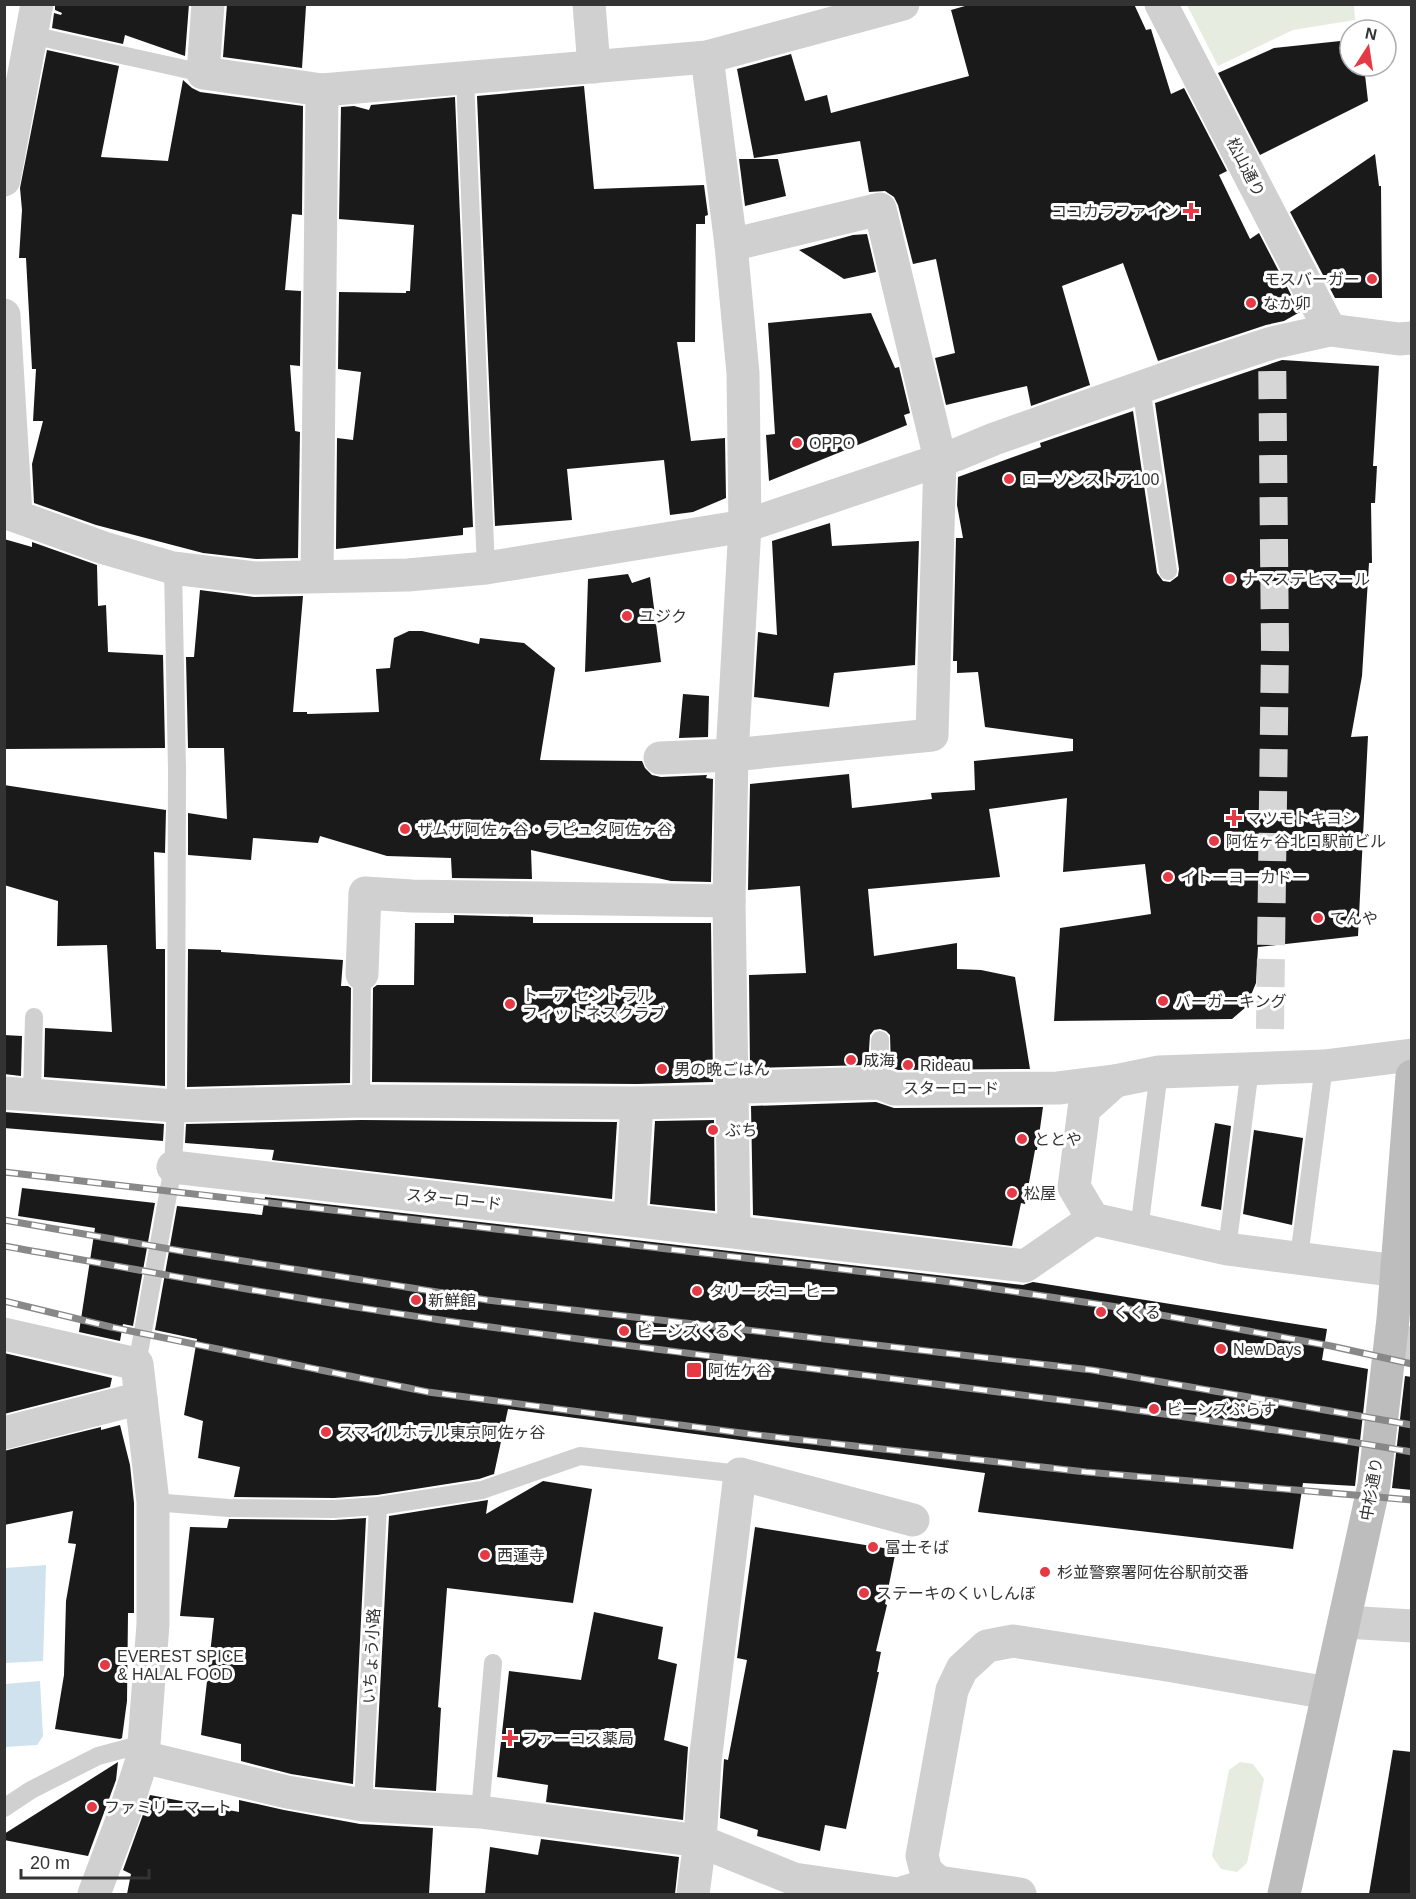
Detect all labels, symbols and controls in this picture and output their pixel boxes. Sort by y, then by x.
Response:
north arrow [1338,18,1398,78]
text: N [1364,24,1378,43]
street label: 松山通り [1223,135,1268,200]
place label: ココカラファイン [1051,203,1179,220]
marker: ココカラファイン [1184,204,1198,218]
place label: モスバーガー [1264,271,1360,288]
marker: モスバーガー [1365,272,1379,286]
place label: なか卯 [1263,295,1311,312]
marker: なか卯 [1244,296,1258,310]
place label: OPPO [809,435,855,452]
marker: OPPO [790,436,804,450]
place label: ローソンストア100 [1021,471,1159,488]
marker: ローソンストア100 [1002,472,1016,486]
place label: ナマステヒマール [1242,571,1370,588]
marker: ナマステヒマール [1223,572,1237,586]
place label: ユジク [639,608,687,625]
marker: ユジク [620,609,634,623]
place label: マツモトキヨシ [1246,810,1358,827]
marker: マツモトキヨシ [1227,811,1241,825]
place label: ザムザ阿佐ヶ谷・ラピュタ阿佐ヶ谷 [417,821,673,838]
marker: ザムザ阿佐ヶ谷・ラピュタ阿佐ヶ谷 [398,822,412,836]
place label: 阿佐ヶ谷北口駅前ビル [1226,833,1386,850]
marker: 阿佐ヶ谷北口駅前ビル [1207,834,1221,848]
place label: イトーヨーカドー [1180,869,1308,886]
marker: イトーヨーカドー [1161,870,1175,884]
place label: てんや [1330,910,1378,927]
marker: てんや [1311,911,1325,925]
place label: トーア セントラル フィットネスクラブ [522,987,666,1022]
place label: バーガーキング [1175,993,1287,1010]
marker: バーガーキング [1156,994,1170,1008]
marker: トーア セントラル フィットネスクラブ [503,997,517,1011]
place label: 成海 [863,1052,895,1069]
marker: 成海 [844,1053,858,1067]
place label: Rideau [920,1057,971,1074]
marker: Rideau [901,1058,915,1072]
place label: 男の晩ごはん [674,1061,770,1078]
marker: 男の晩ごはん [655,1062,669,1076]
street label: スターロード [903,1080,999,1097]
place label: ぶち [725,1122,757,1139]
marker: ぶち [706,1123,720,1137]
place label: ととや [1034,1131,1082,1148]
marker: ととや [1015,1132,1029,1146]
place label: 松屋 [1024,1185,1056,1202]
street label: スターロード [405,1186,503,1213]
marker: 松屋 [1005,1186,1019,1200]
place label: タリーズコーヒー [709,1283,836,1300]
marker: タリーズコーヒー [690,1284,704,1298]
place label: 新鮮館 [428,1292,476,1309]
marker: 新鮮館 [409,1293,423,1307]
place label: くくる [1113,1304,1161,1321]
marker: くくる [1094,1305,1108,1319]
place label: ビーンズくるく [636,1323,747,1340]
marker: ビーンズくるく [617,1324,631,1338]
place label: NewDays [1233,1341,1301,1358]
marker: NewDays [1214,1342,1228,1356]
marker: 阿佐ケ谷 [685,1361,703,1379]
place label: 阿佐ケ谷 [708,1362,772,1379]
place label: ビーンズぷらす [1166,1401,1277,1418]
marker: ビーンズぷらす [1147,1402,1161,1416]
place label: スマイルホテル東京阿佐ヶ谷 [338,1424,546,1441]
marker: スマイルホテル東京阿佐ヶ谷 [319,1425,333,1439]
street label: 中杉通り [1358,1456,1385,1522]
place label: 富士そば [885,1539,949,1556]
marker: 富士そば [866,1540,880,1554]
place label: 西蓮寺 [497,1547,545,1564]
marker: 西蓮寺 [478,1548,492,1562]
place label: 杉並警察署阿佐谷駅前交番 [1057,1564,1249,1581]
marker: 杉並警察署阿佐谷駅前交番 [1038,1565,1052,1579]
place label: ステーキのくいしんぼ [876,1585,1036,1602]
marker: ステーキのくいしんぼ [857,1586,871,1600]
street label: いちょう小路 [360,1608,383,1704]
place label: EVEREST SPICE & HALAL FOOD [117,1648,244,1683]
marker: EVEREST SPICE & HALAL FOOD [98,1658,112,1672]
place label: ファーコス薬局 [522,1730,634,1747]
marker: ファーコス薬局 [503,1731,517,1745]
place label: ファミリーマート [104,1799,232,1816]
marker: ファミリーマート [85,1800,99,1814]
scale bar [21,1842,148,1880]
text: 20 m [30,1853,70,1873]

